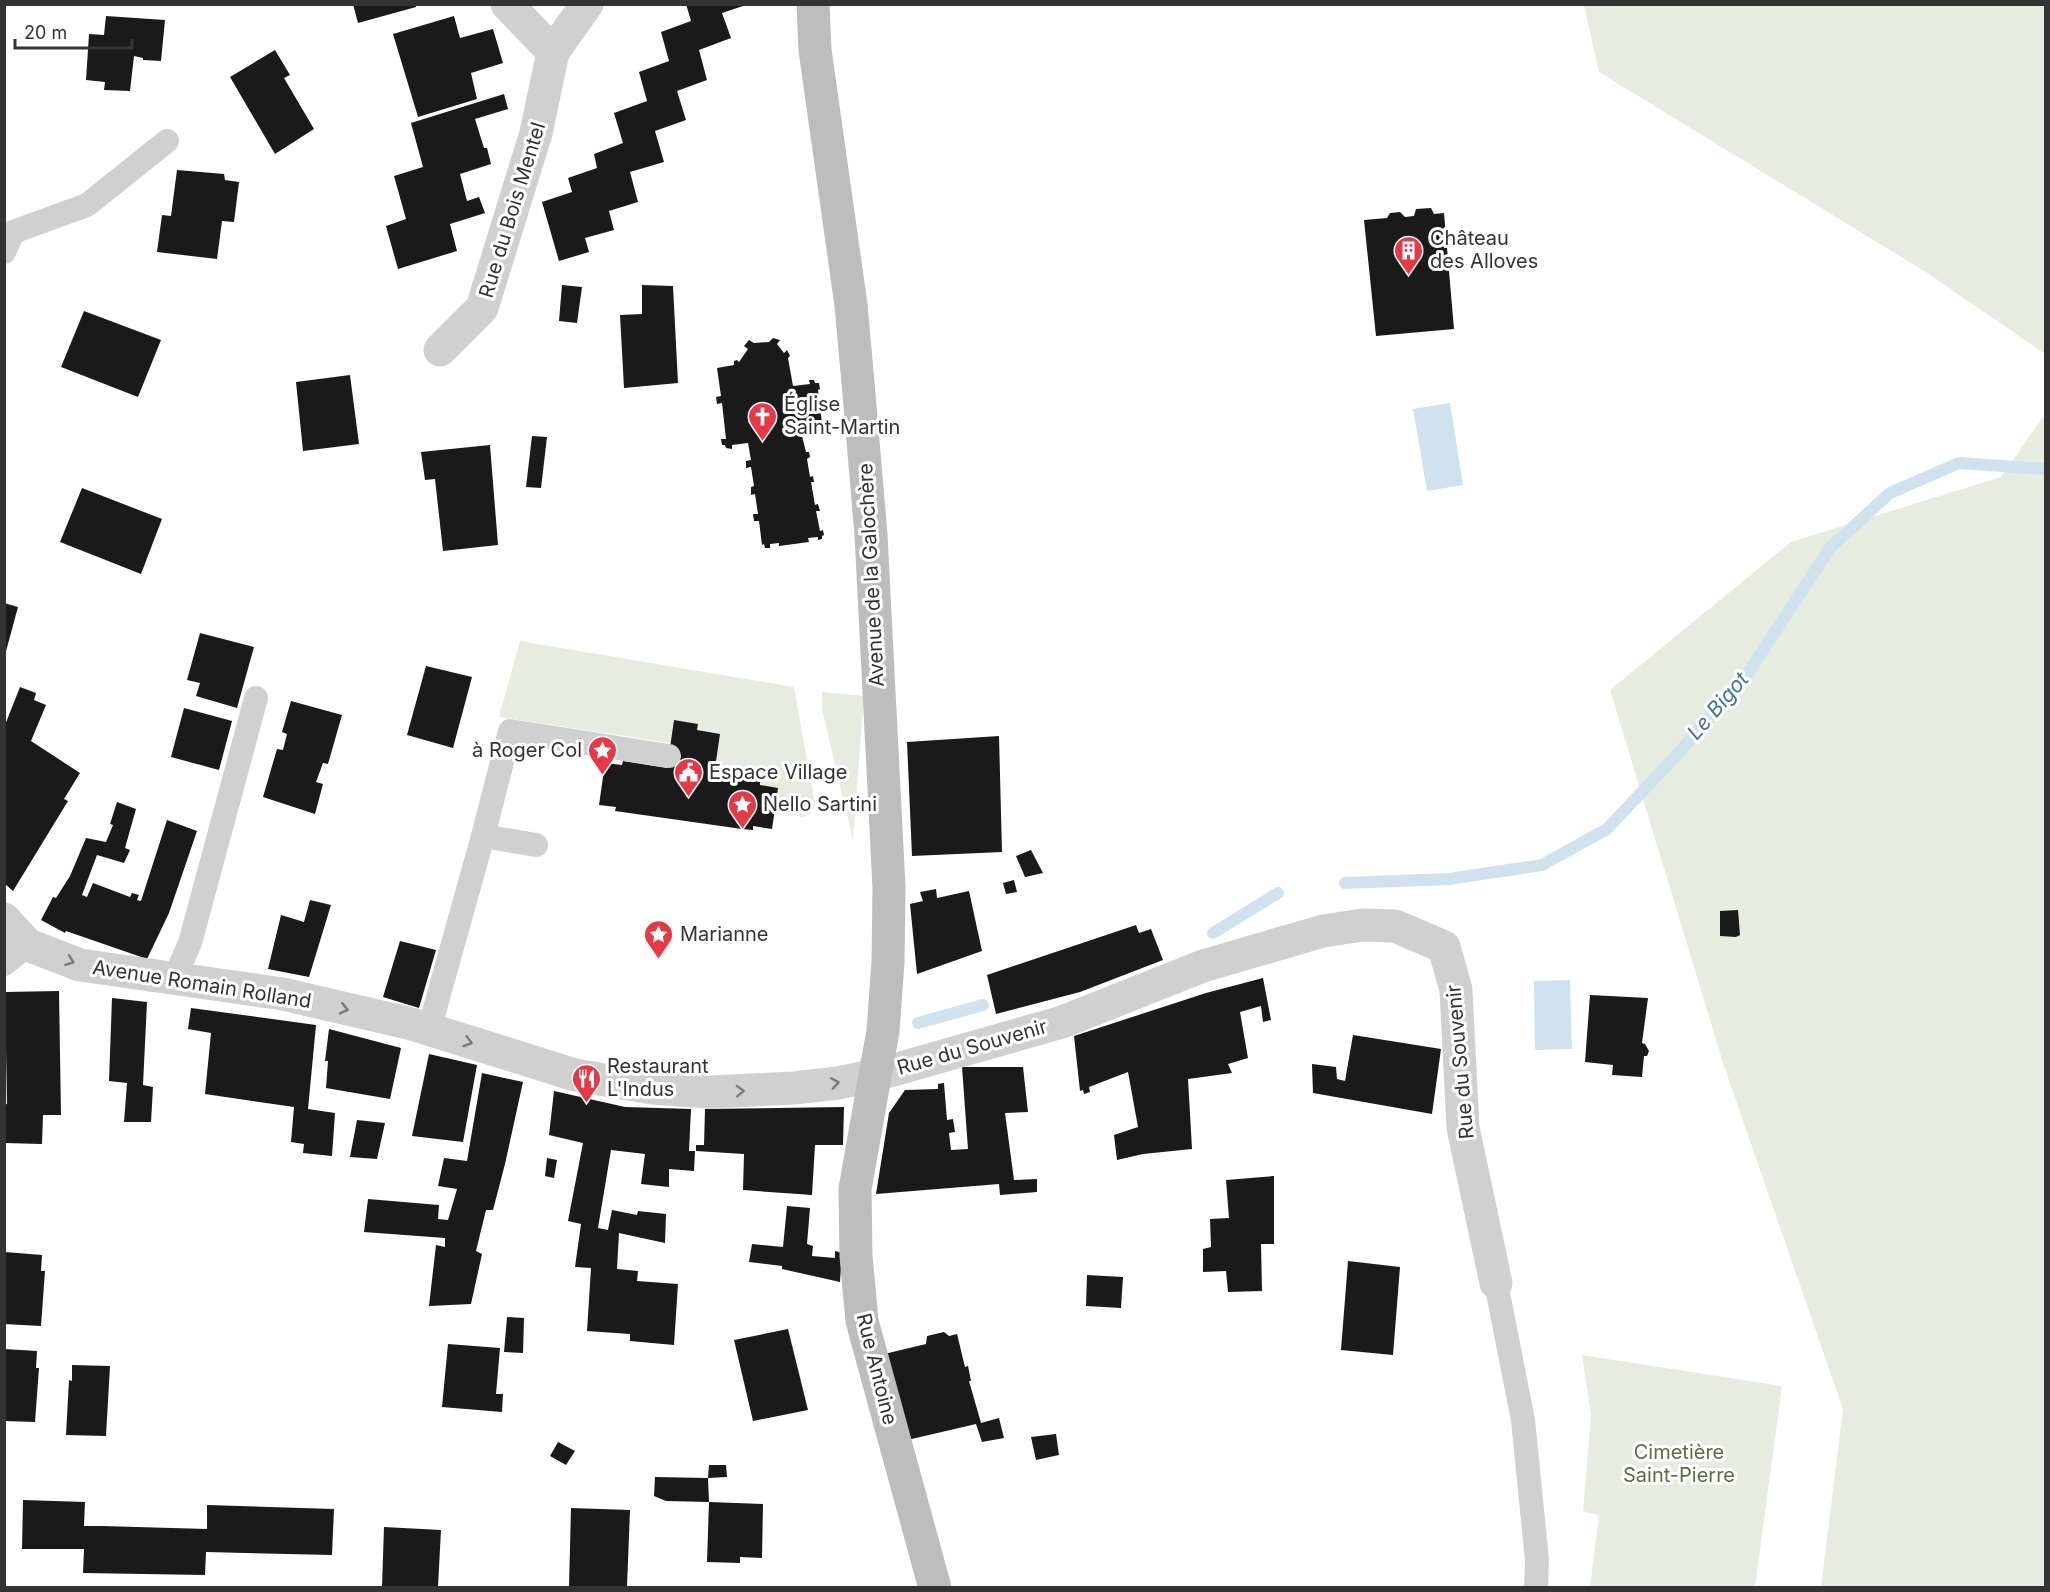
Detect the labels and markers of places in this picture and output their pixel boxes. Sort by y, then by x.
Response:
place label: Château des Alloves [1430,226,1538,273]
building icon: Château des Alloves [1393,234,1425,276]
place label: Église Saint-Martin [784,391,900,439]
church icon: Église Saint-Martin [747,400,779,442]
place icon: à Roger Col [587,734,619,776]
place label: à Roger Col [472,738,582,762]
public building icon: Espace Village [672,756,704,798]
place label: Espace Village [709,760,847,784]
place icon: Nello Sartini [726,788,758,830]
place label: Nello Sartini [763,792,877,816]
place icon: Marianne [643,918,675,960]
place label: Marianne [680,922,769,946]
place label: Restaurant L'Indus [607,1054,709,1101]
restaurant icon: Restaurant L'Indus [570,1062,602,1104]

